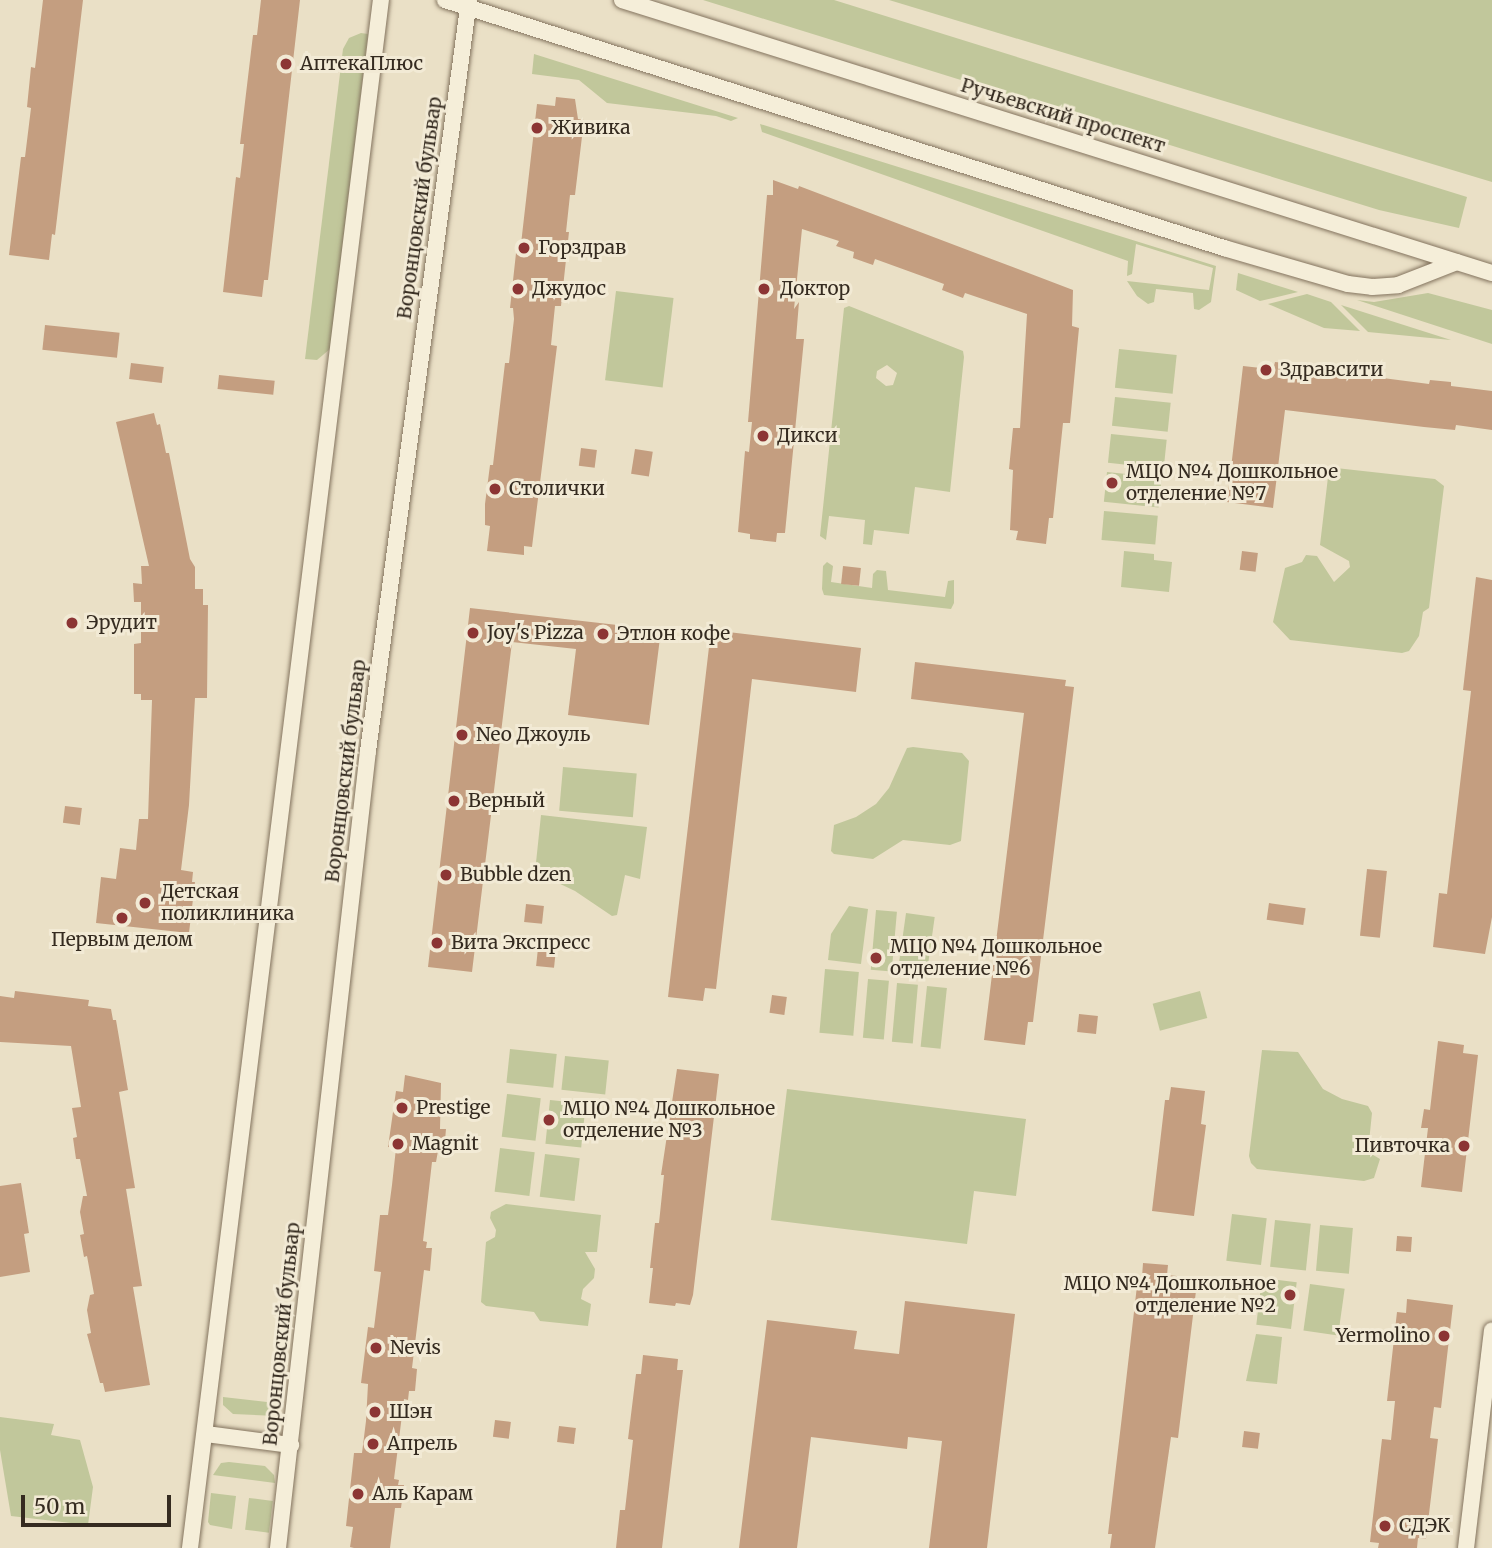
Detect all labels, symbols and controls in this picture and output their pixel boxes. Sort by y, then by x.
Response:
place label: АптекаПлюс [300,53,423,75]
marker: АптекаПлюс [278,56,294,72]
street label: Ручьевский проспект [958,74,1168,158]
street label: Воронцовский бульвар [393,95,447,321]
place label: Живика [551,117,630,139]
marker: Живика [529,120,545,136]
place label: Горздрав [538,237,626,259]
marker: Горздрав [516,240,532,256]
place label: Джудос [532,278,606,300]
place label: Доктор [780,278,850,300]
marker: Доктор [754,279,774,299]
marker: Джудос [510,281,526,297]
place label: Здравсити [1280,359,1383,381]
marker: Здравсити [1258,362,1274,378]
place label: Дикси [777,425,838,447]
marker: Дикси [755,428,771,444]
place label: МЦО №4 Дошкольное отделение №7 [1126,461,1338,505]
marker: МЦО №4 Дошкольное отделение №7 [1104,475,1120,491]
place label: Столички [509,478,605,500]
marker: Столички [487,481,503,497]
place label: Эрудит [86,612,157,634]
marker: Эрудит [64,615,80,631]
place label: Joy's Pizza [487,622,584,644]
place label: Этлон кофе [617,623,730,645]
marker: Joy's Pizza [465,625,481,641]
marker: Этлон кофе [595,626,611,642]
street label: Воронцовский бульвар [321,658,371,884]
place label: Neo Джоуль [476,724,590,746]
marker: Neo Джоуль [454,727,470,743]
place label: Верный [468,790,545,812]
marker: Верный [446,793,462,809]
place label: Bubble dzen [460,864,571,886]
marker: Bubble dzen [438,867,454,883]
place label: Детская поликлиника [161,881,294,925]
marker: Детская поликлиника [135,893,155,913]
marker: Первым делом [114,910,130,926]
place label: Первым делом [51,929,193,951]
place label: Вита Экспресс [451,932,590,954]
marker: Вита Экспресс [429,935,445,951]
place label: МЦО №4 Дошкольное отделение №6 [890,936,1102,980]
marker: МЦО №4 Дошкольное отделение №6 [868,950,884,966]
place label: Prestige [416,1097,490,1119]
place label: МЦО №4 Дошкольное отделение №3 [563,1098,775,1142]
marker: Prestige [394,1100,410,1116]
marker: МЦО №4 Дошкольное отделение №3 [541,1112,557,1128]
place label: Magnit [412,1133,479,1155]
place label: Пивточка [1355,1135,1450,1157]
marker: Magnit [390,1136,406,1152]
marker: Пивточка [1456,1138,1472,1154]
street label: Воронцовский бульвар [259,1221,305,1447]
place label: МЦО №4 Дошкольное отделение №2 [1064,1273,1276,1317]
marker: МЦО №4 Дошкольное отделение №2 [1282,1287,1298,1303]
place label: Yermolino [1335,1325,1430,1347]
marker: Yermolino [1436,1328,1452,1344]
place label: Nevis [390,1337,441,1359]
marker: Nevis [368,1340,384,1356]
place label: Шэн [389,1401,433,1423]
marker: Шэн [367,1404,383,1420]
place label: Апрель [387,1433,457,1455]
marker: Апрель [365,1436,381,1452]
scale bar [24,1482,175,1526]
place label: Аль Карам [372,1483,473,1505]
marker: Аль Карам [350,1486,366,1502]
text: 50 m [34,1493,85,1520]
place label: СДЭК [1399,1515,1450,1537]
marker: СДЭК [1377,1518,1393,1534]

